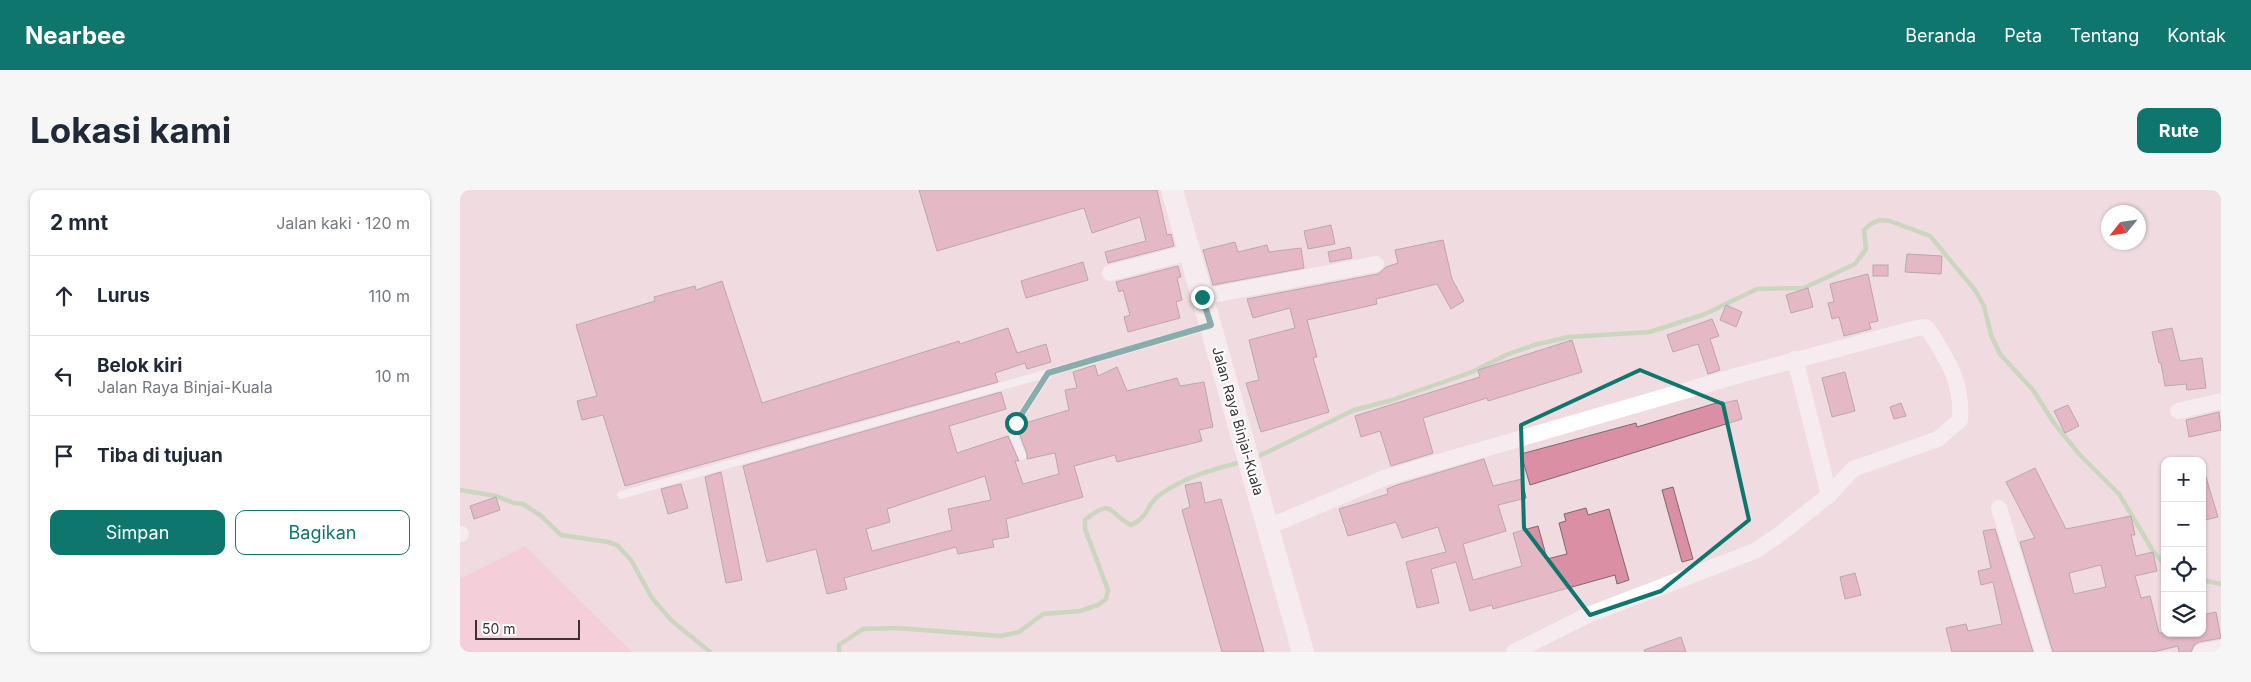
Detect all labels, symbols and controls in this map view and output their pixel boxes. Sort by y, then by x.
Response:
text: Nearbee [25,21,126,50]
text: Beranda [1905,25,1976,46]
text: Peta [2004,25,2042,46]
text: Tentang [2070,25,2139,46]
text: Kontak [2167,25,2226,46]
button: Rute [2137,108,2221,153]
text: Lokasi kami [30,109,231,151]
north arrow [2101,205,2146,250]
text: 2 mnt [50,210,108,235]
text: Jalan kaki · 120 m [276,213,410,233]
icon: ahead [50,282,78,310]
text: Lurus [97,284,150,307]
text: 110 m [368,286,410,306]
route end [1191,286,1214,309]
street label: Jalan Raya Binjai-Kuala [1209,345,1268,497]
text: Belok kiri [97,354,182,377]
icon: left [50,362,78,390]
text: 10 m [375,366,410,386]
text: Jalan Raya Binjai-Kuala [97,377,273,397]
route start [1005,412,1028,435]
icon: arrive [50,442,78,470]
text: Tiba di tujuan [97,444,223,467]
map controls [2161,457,2206,637]
button: + [2161,457,2206,502]
button: − [2161,502,2206,547]
button: Simpan [50,510,225,555]
button: Bagikan [235,510,410,555]
button: locate [2161,547,2206,592]
button: layers [2161,592,2206,637]
scale bar [475,617,580,640]
text: 50 m [482,620,516,637]

